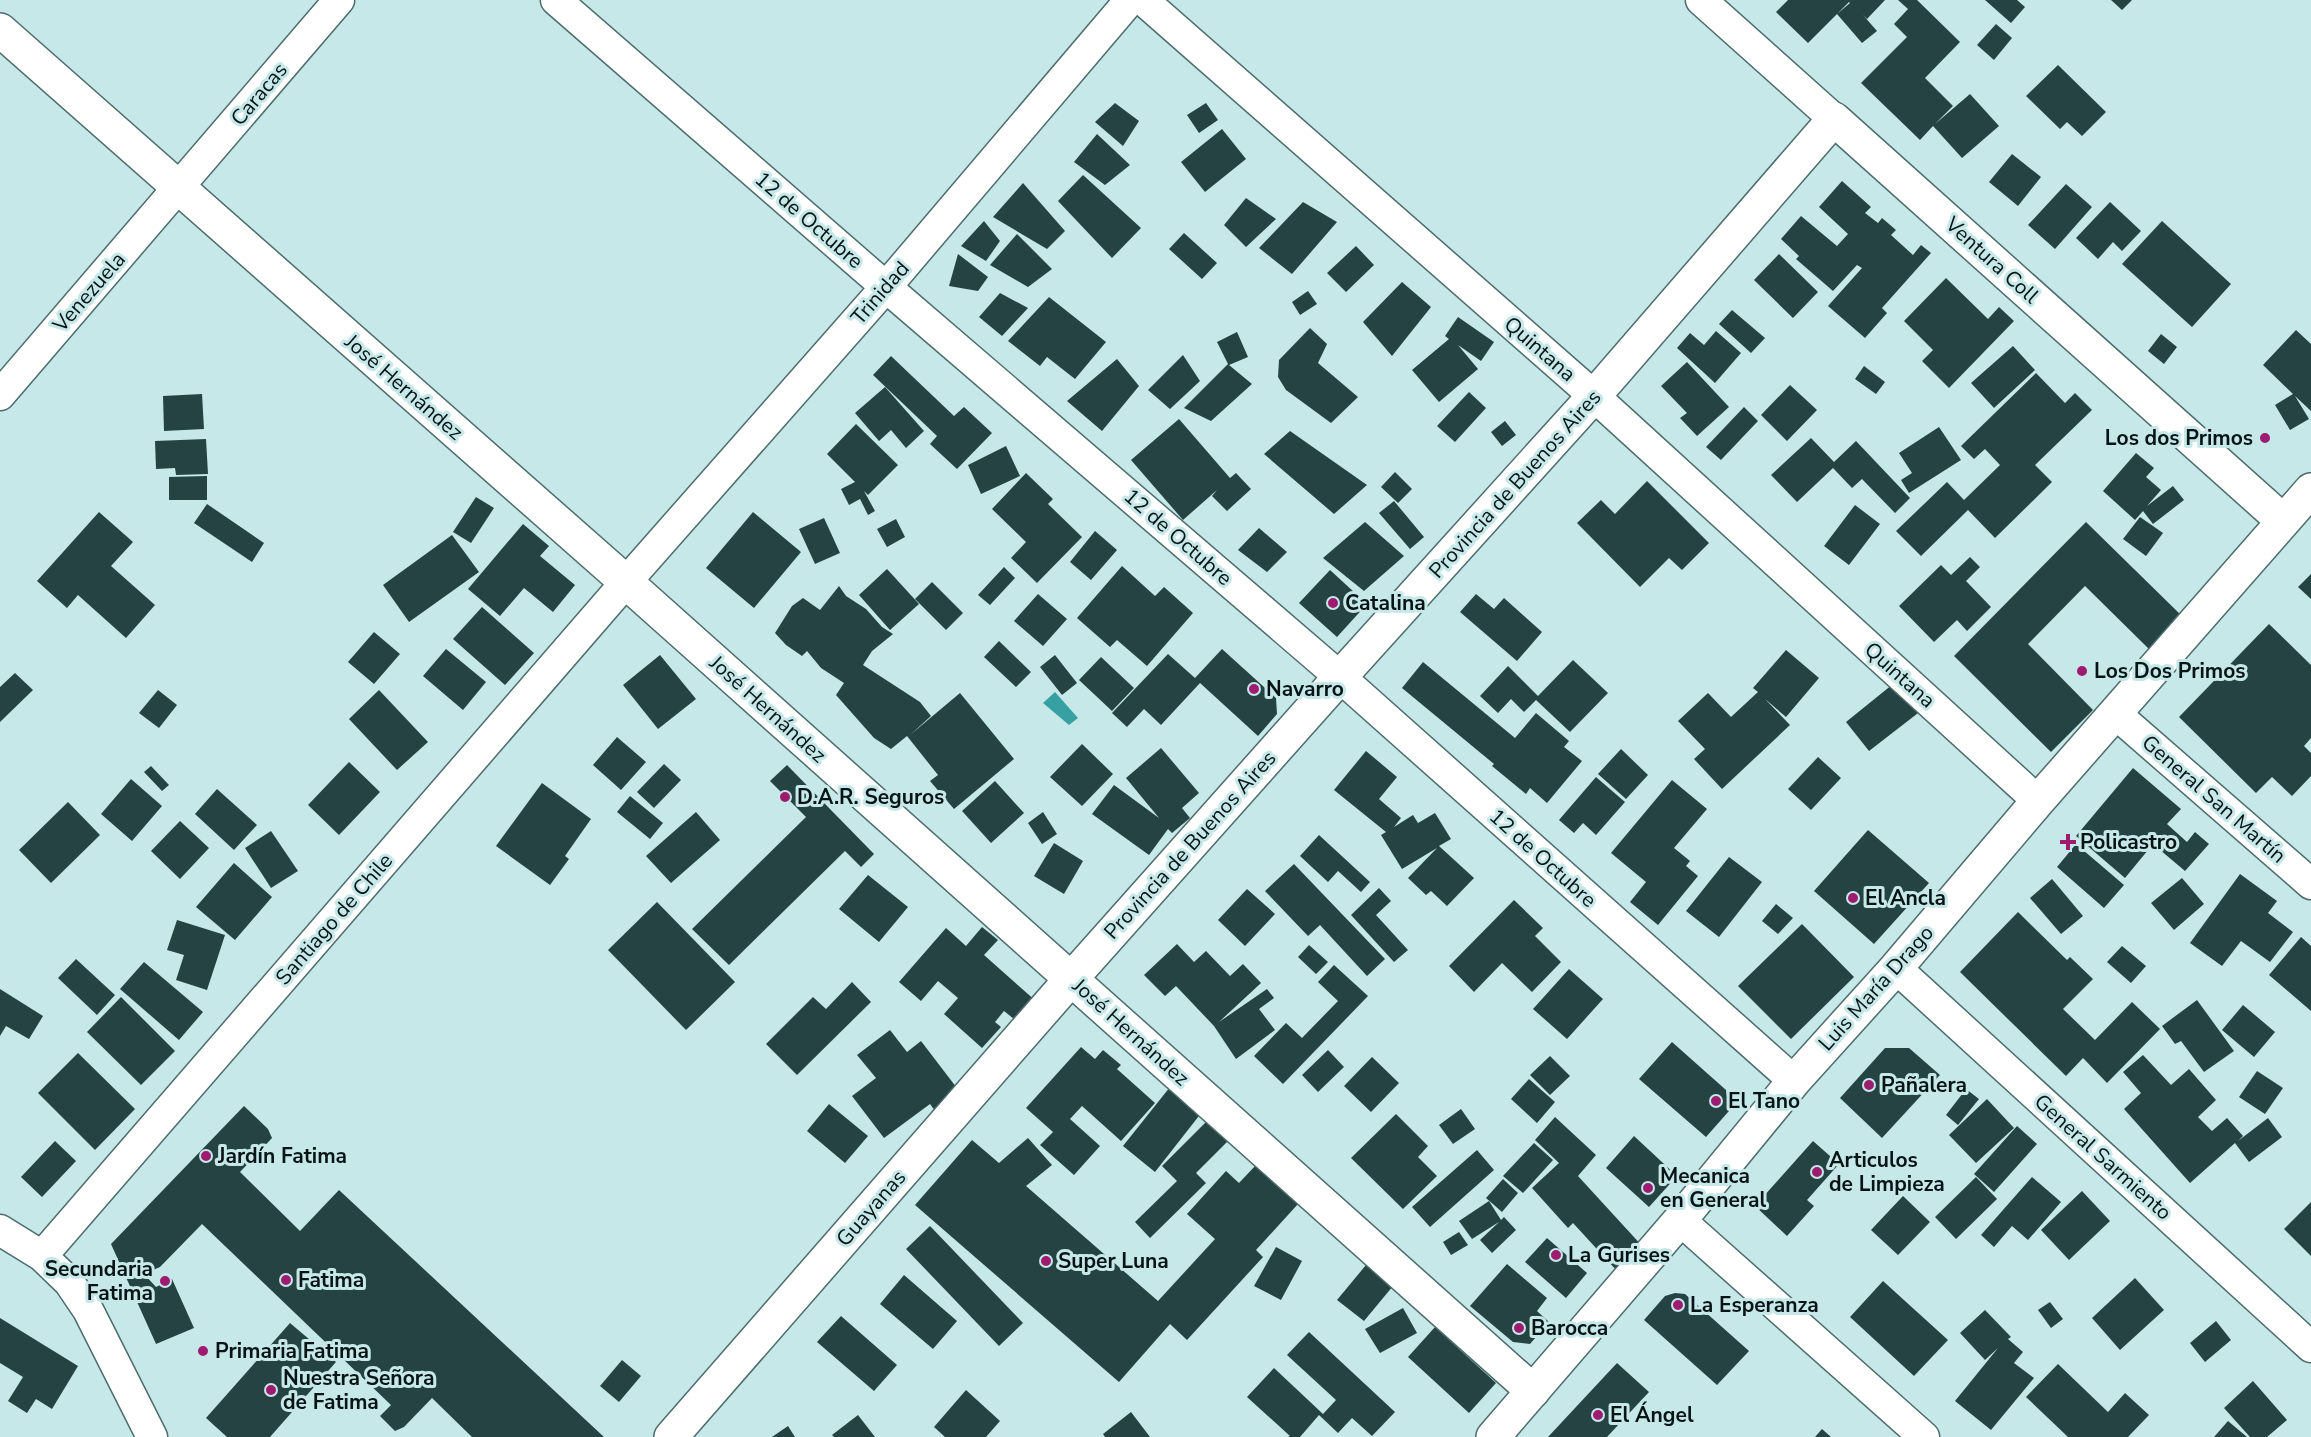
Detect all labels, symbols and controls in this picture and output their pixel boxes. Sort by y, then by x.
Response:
street label: Caracas [224,57,294,131]
street label: 12 de Octubre [749,165,869,275]
street label: Ventura Coll [1938,210,2045,310]
street label: Venezuela [46,246,132,339]
street label: Trinidad [845,255,915,331]
street label: Quintana [1498,310,1582,388]
street label: José Hernández [338,327,469,446]
street label: Provincia de Buenos Aires [1423,384,1607,584]
place label: Los dos Primos [2105,424,2253,452]
marker: Los dos Primos [2258,431,2272,445]
street label: 12 de Octubre [1118,482,1238,592]
place label: Catalina [1345,589,1426,617]
marker: Catalina [1326,596,1340,610]
street label: Quintana [1859,636,1941,714]
street label: José Hernández [703,648,833,769]
place label: Los Dos Primos [2094,657,2246,685]
marker: Los Dos Primos [2075,664,2089,678]
place label: Navarro [1266,675,1344,703]
marker: Navarro [1247,682,1261,696]
street label: General San Martín [2136,729,2292,869]
street label: Provincia de Buenos Aires [1098,745,1282,945]
place label: D.A.R. Seguros [797,783,944,811]
marker: D.A.R. Seguros [778,790,792,804]
street label: 12 de Octubre [1483,802,1603,914]
place label: Policastro [2080,828,2177,856]
marker: Policastro [2061,835,2075,849]
street label: Santiago de Chile [269,847,399,991]
place label: El Ancla [1865,884,1946,912]
marker: El Ancla [1846,891,1860,905]
street label: Luis María Drago [1812,919,1940,1057]
street label: José Hernández [1066,971,1196,1092]
place label: Pañalera [1881,1071,1967,1099]
marker: Pañalera [1862,1078,1876,1092]
place label: El Tano [1728,1087,1800,1115]
street label: General Sarmiento [2028,1088,2178,1226]
marker: El Tano [1709,1094,1723,1108]
place label: Jardín Fatima [217,1142,347,1170]
place label: Articulos de Limpieza [1829,1146,1945,1198]
marker: Jardín Fatima [199,1149,213,1163]
place label: Mecanica en General [1660,1162,1766,1214]
street label: Guayanas [830,1164,912,1252]
marker: Articulos de Limpieza [1810,1165,1824,1179]
marker: Mecanica en General [1641,1181,1655,1195]
place label: La Gurises [1568,1241,1670,1269]
place label: Super Luna [1058,1247,1169,1275]
marker: La Gurises [1549,1248,1563,1262]
marker: Super Luna [1039,1254,1053,1268]
place label: Secundaria Fatima [45,1255,153,1307]
place label: Fatima [298,1266,364,1294]
marker: Fatima [279,1273,293,1287]
marker: Secundaria Fatima [158,1274,172,1288]
place label: La Esperanza [1690,1291,1819,1319]
marker: La Esperanza [1671,1298,1685,1312]
place label: Barocca [1531,1314,1608,1342]
marker: Barocca [1512,1321,1526,1335]
place label: Primaria Fatima [215,1337,369,1365]
marker: Primaria Fatima [196,1344,210,1358]
place label: Nuestra Señora de Fatima [283,1364,434,1416]
marker: Nuestra Señora de Fatima [264,1383,278,1397]
place label: El Ángel [1610,1401,1694,1429]
marker: El Ángel [1591,1408,1605,1422]

